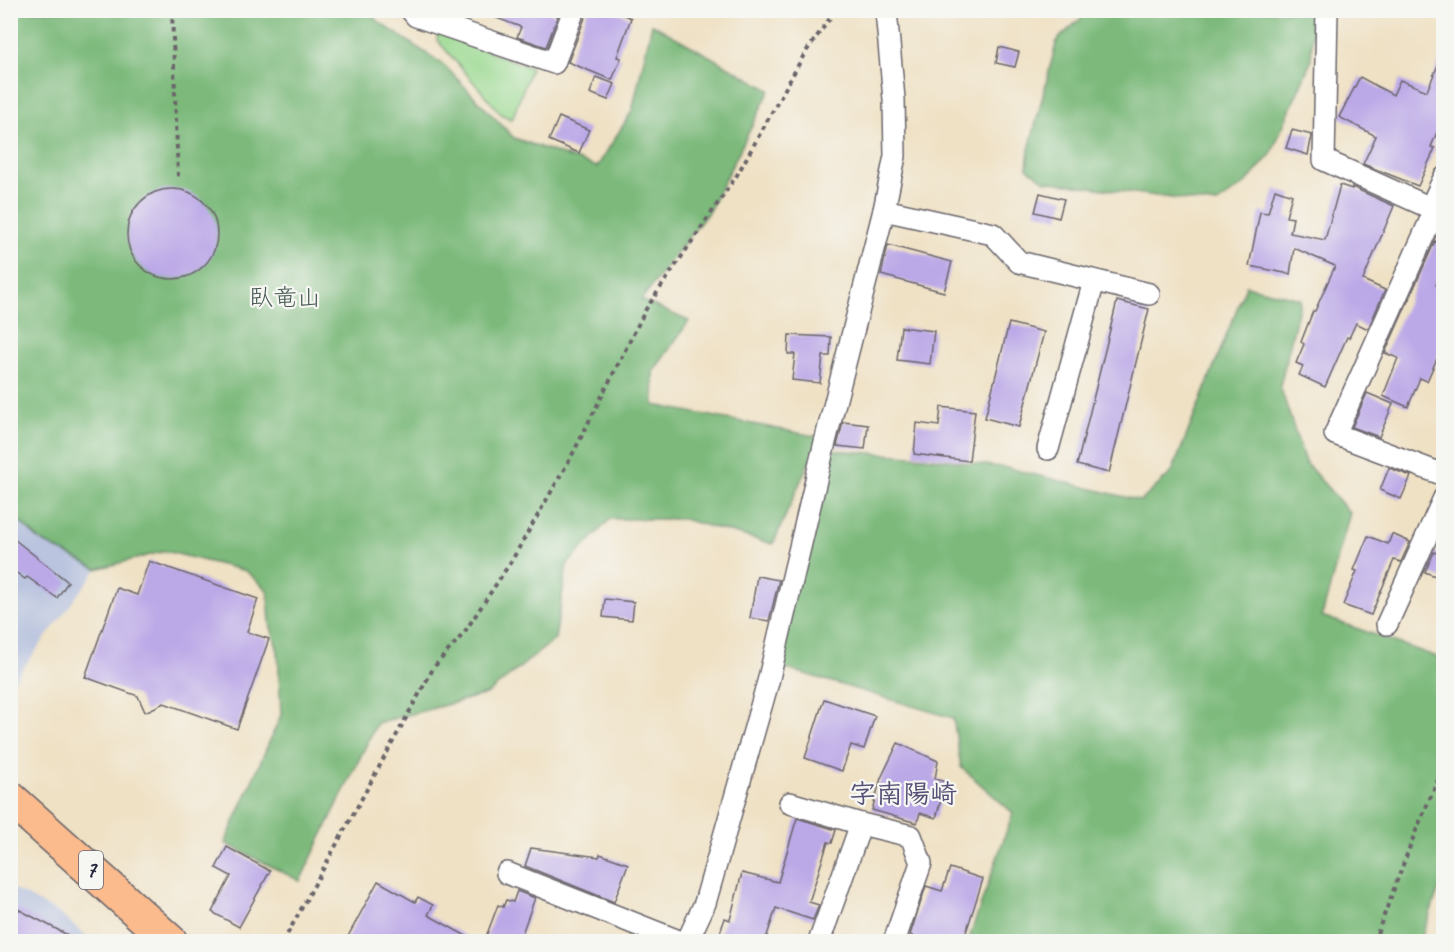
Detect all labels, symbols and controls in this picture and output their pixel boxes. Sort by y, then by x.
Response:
park label: 臥竜山 [249,282,321,312]
district label: 字南陽崎 [849,777,957,811]
road number: 7 [79,851,103,889]

